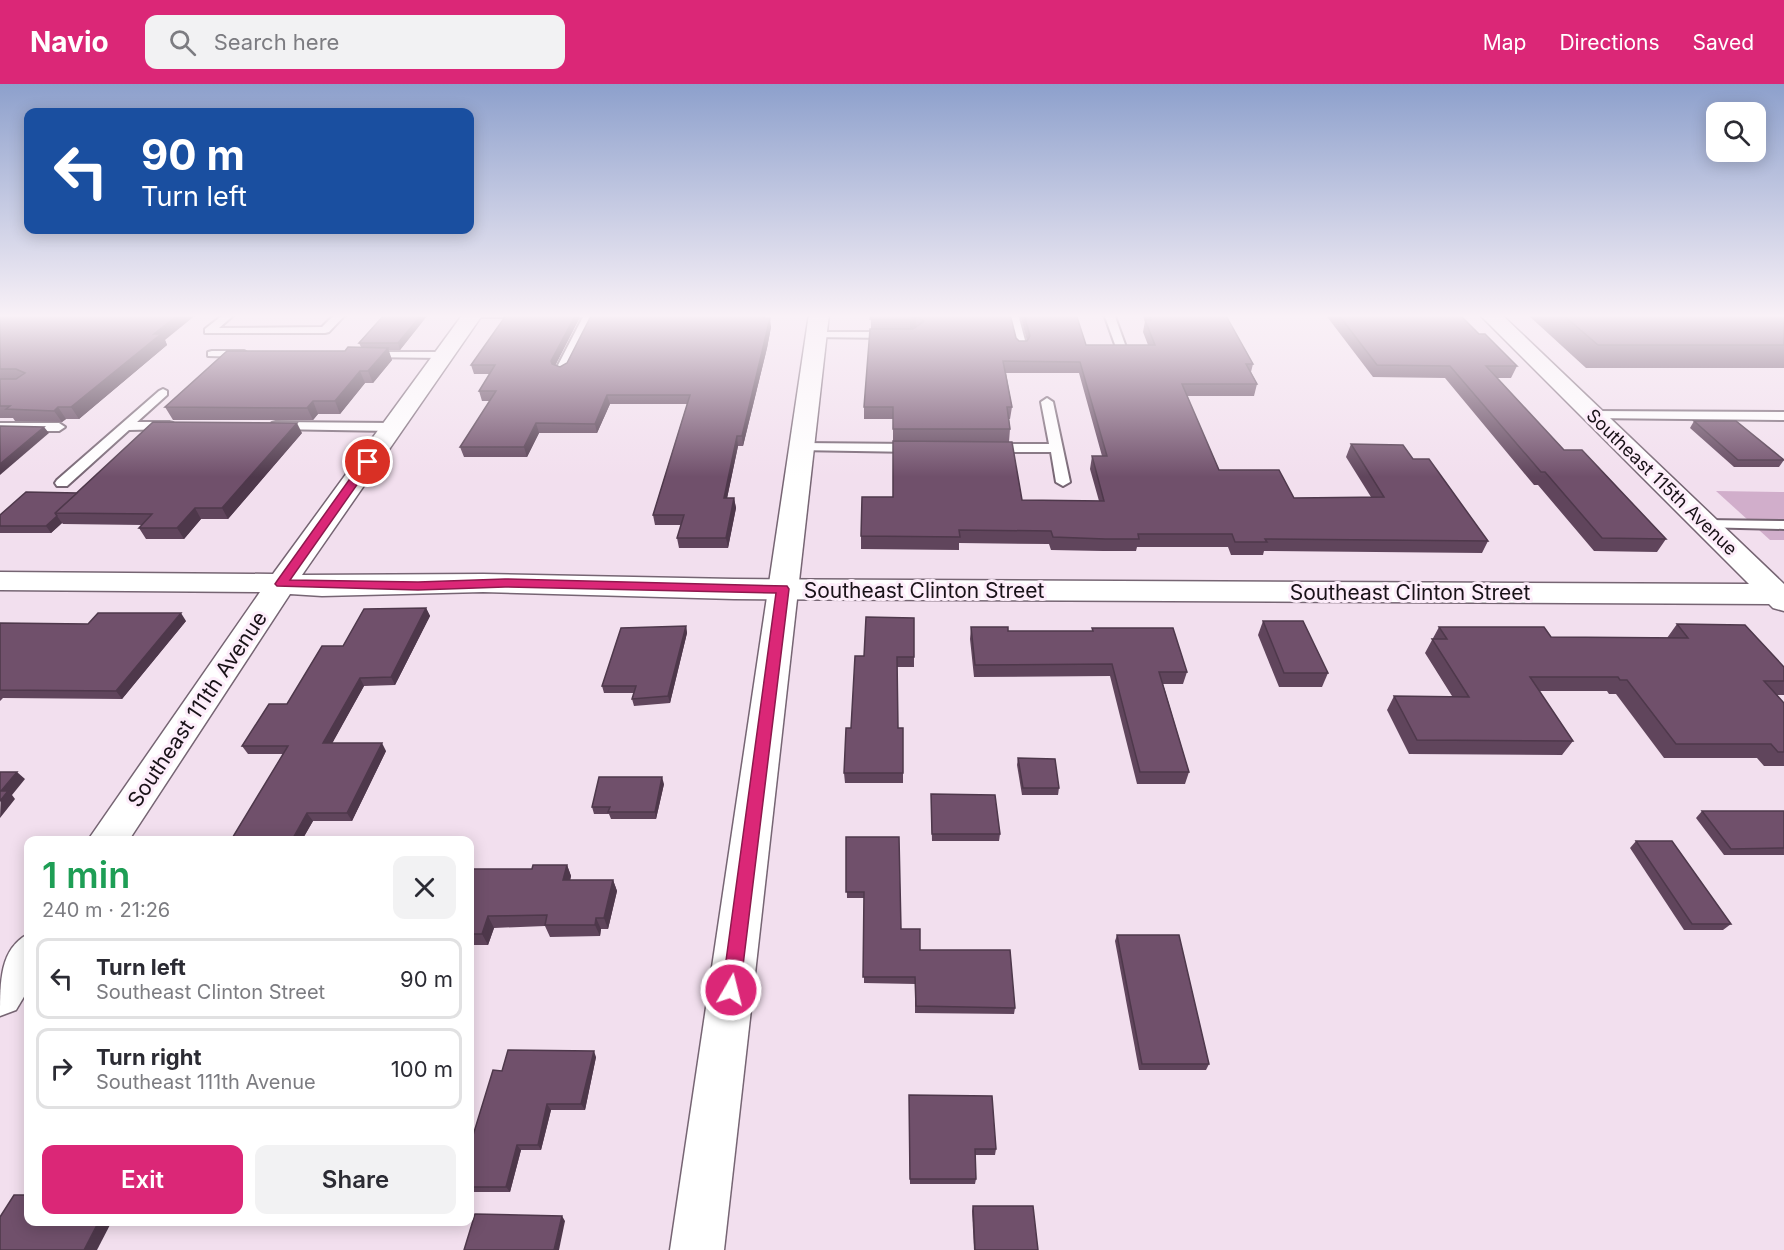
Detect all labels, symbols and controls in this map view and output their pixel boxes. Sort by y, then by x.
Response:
search box [145,15,565,69]
text: Navio [30,25,109,59]
icon: search [166,26,199,59]
text: Search here [214,29,339,55]
text: Map [1483,30,1526,55]
text: Directions [1559,30,1660,55]
text: Saved [1693,30,1754,55]
map controls [1706,102,1766,162]
button: search [1706,102,1766,162]
text: 90 m [141,129,245,180]
icon: left [42,132,120,210]
text: Turn left [141,180,247,213]
street label: Southeast 115th Avenue [1582,405,1742,559]
pin [342,436,393,487]
icon: arrive [351,445,384,478]
street label: Southeast Clinton Street [804,578,1044,603]
street label: Southeast Clinton Street [1290,580,1530,605]
street label: Southeast 111th Avenue [122,606,272,812]
text: 1 min [42,853,130,897]
button: close [393,856,456,919]
text: 240 m · 21:26 [42,898,170,922]
text: Turn left [96,954,186,980]
position arrow [699,958,763,1022]
icon: left [45,962,78,995]
text: 90 m [400,966,453,992]
text: Southeast Clinton Street [96,980,325,1004]
text: Turn right [96,1044,202,1070]
icon: right [45,1052,78,1085]
text: 100 m [391,1056,453,1082]
text: Southeast 111th Avenue [96,1070,316,1094]
button: Exit [42,1145,243,1214]
button: Share [255,1145,456,1214]

